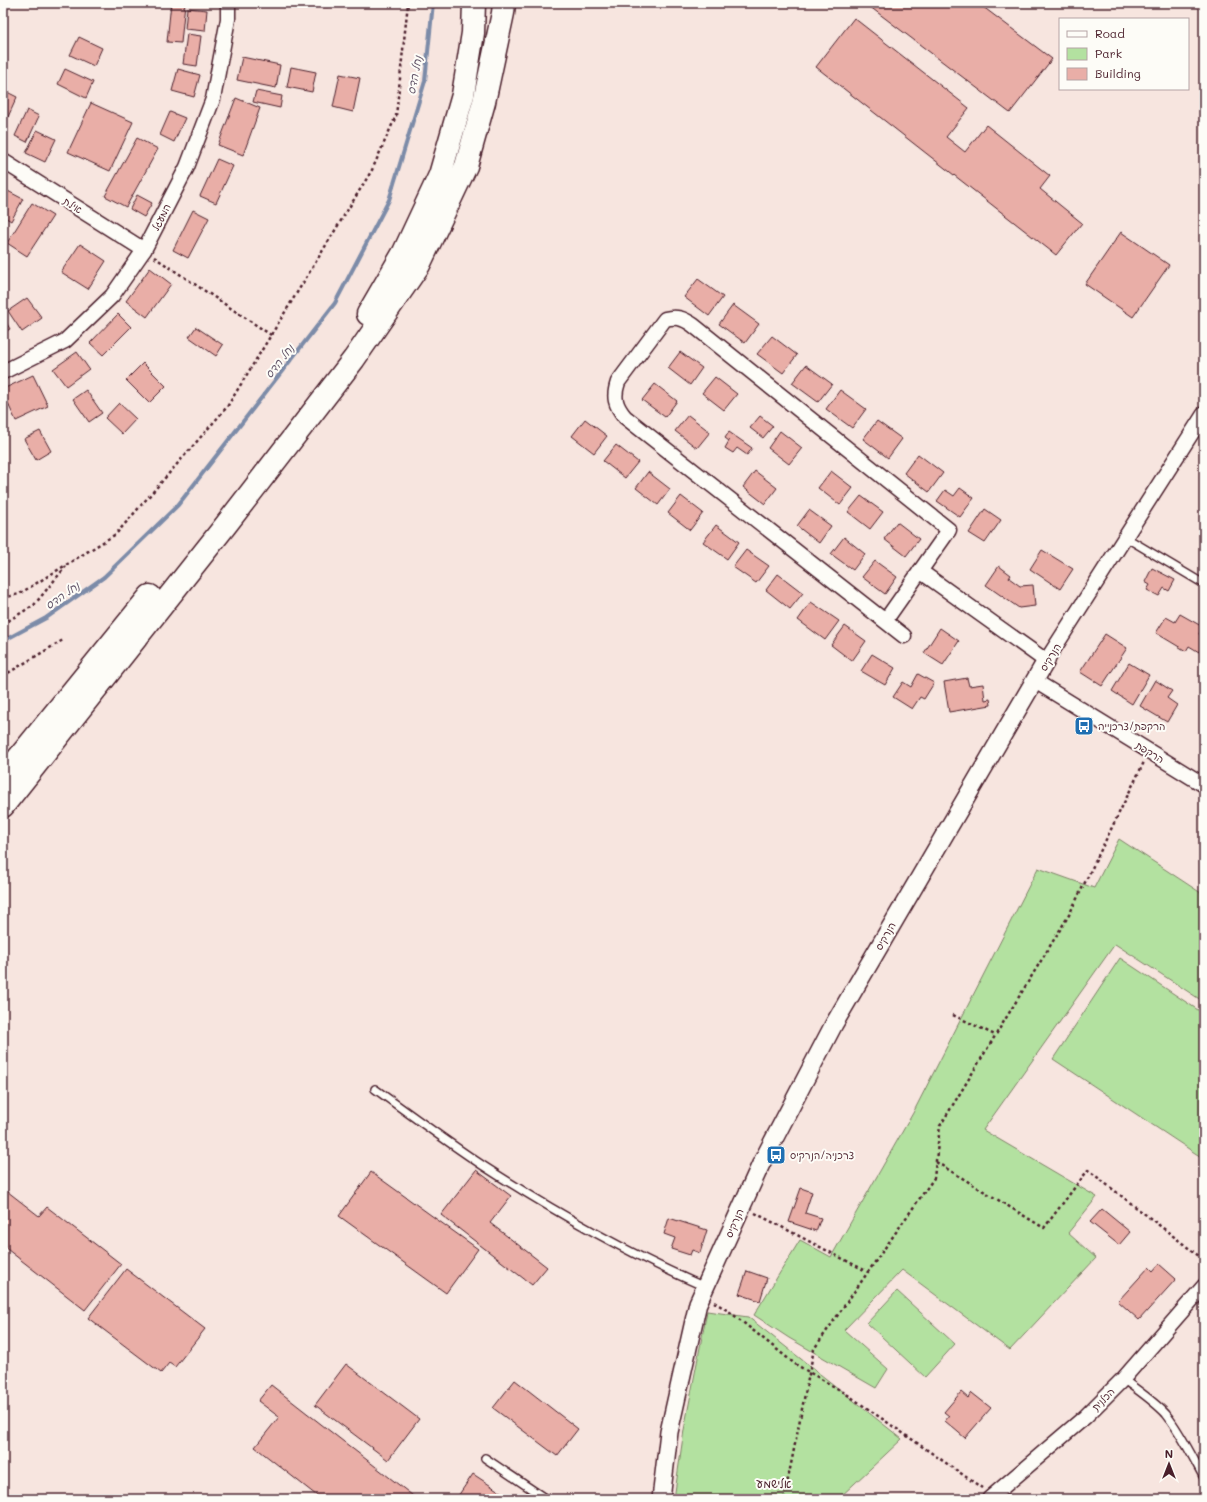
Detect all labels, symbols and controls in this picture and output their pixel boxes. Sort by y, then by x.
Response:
legend [1059,18,1189,90]
text: Road [1095,25,1125,41]
text: Park [1095,45,1122,61]
water label: נחל הדס [403,54,425,95]
text: Building [1095,65,1141,81]
street label: אילת [60,193,85,216]
street label: המעגל [148,201,174,233]
water label: נחל הדס [261,341,297,381]
water label: נחל הדס [42,577,83,612]
street label: הנרקיס [1036,640,1064,674]
bus stop icon: הרקפת/צרכנייה [1073,715,1095,737]
place label: הרקפת/צרכנייה [1098,719,1165,733]
street label: הרקפת [1132,737,1167,766]
street label: הנרקיס [871,919,899,953]
bus stop icon: צרכניה/הנרקיס [765,1144,787,1166]
place label: צרכניה/הנרקיס [790,1148,854,1162]
street label: הנרקיס [721,1206,747,1240]
street label: הכלנית [1088,1384,1118,1414]
north arrow [1149,1444,1189,1484]
text: N [1165,1446,1173,1461]
district label: אלישמע [756,1475,792,1491]

